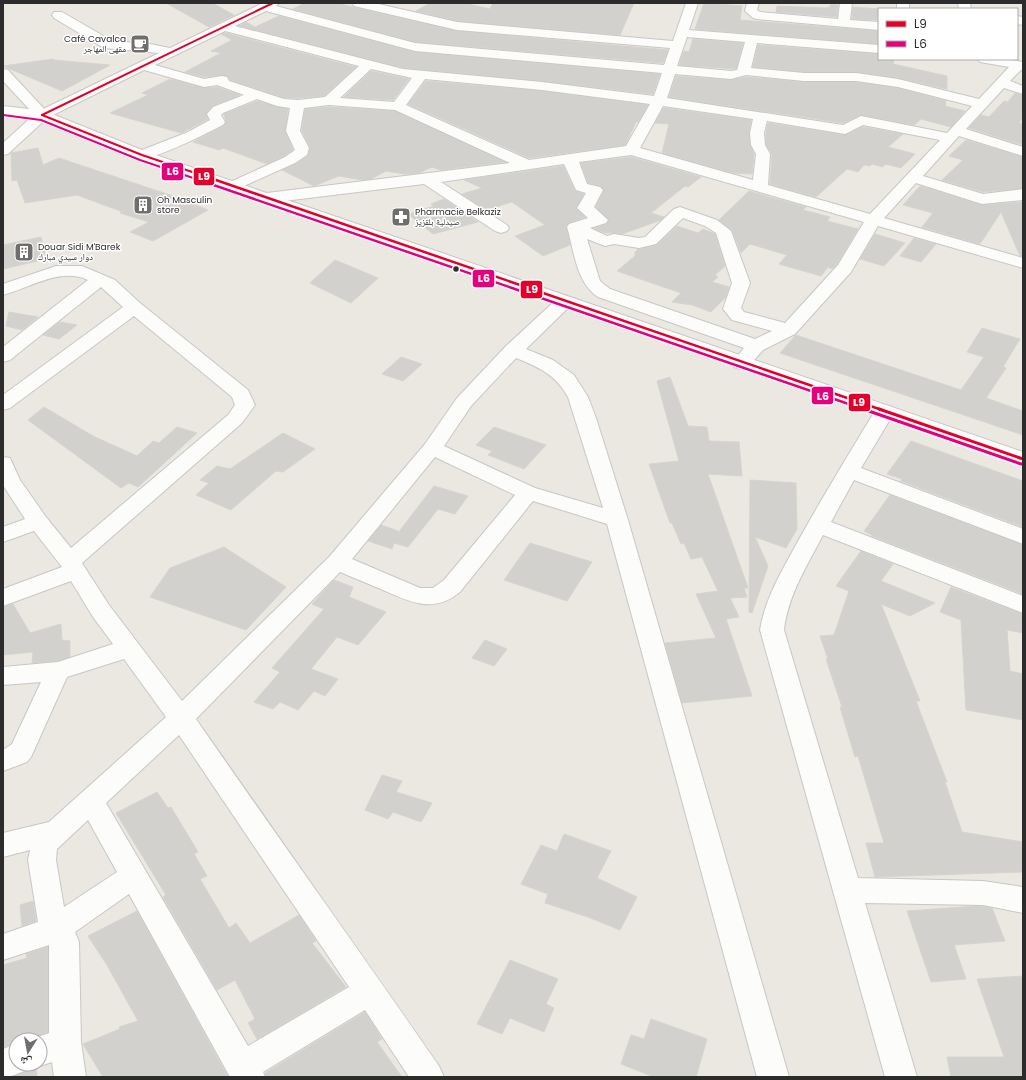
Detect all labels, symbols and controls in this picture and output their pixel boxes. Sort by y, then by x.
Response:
legend [878,8,1018,60]
text: L9 [914,15,927,32]
place label: Café Cavalca مقهى المهاجر [64,33,126,55]
cafe icon: Café Cavalca مقهى المهاجر [129,33,151,55]
text: L6 [914,35,927,52]
line badge: L6 [161,162,184,181]
text: L6 [167,163,179,179]
line badge: L9 [193,167,215,186]
text: L9 [198,168,210,184]
building icon: Oh Masculin store [132,194,154,216]
place label: Oh Masculin store [157,194,212,216]
pharmacy icon: Pharmacie Belkaziz صيدلية بلقزيز [390,206,412,228]
place label: Pharmacie Belkaziz صيدلية بلقزيز [414,206,501,228]
building icon: Douar Sidi M'Barek دوار سيدي مبارك [13,241,35,263]
place label: Douar Sidi M'Barek دوار سيدي مبارك [38,241,121,264]
unlabelled marker [451,264,461,274]
line badge: L6 [472,269,495,288]
text: L6 [478,270,490,286]
line badge: L9 [520,280,543,299]
text: L9 [526,281,538,297]
line badge: L6 [811,386,834,405]
text: L6 [817,388,829,404]
line badge: L9 [848,393,871,412]
text: L9 [853,394,865,410]
north arrow [8,1032,48,1072]
text: ش [19,1053,33,1071]

